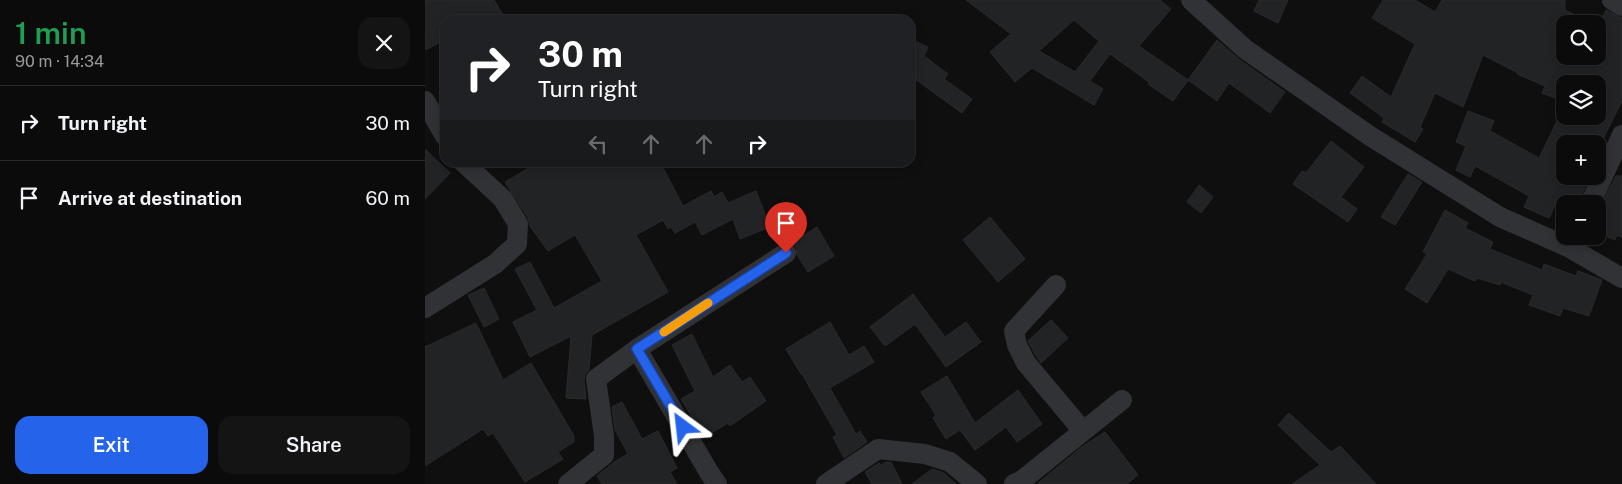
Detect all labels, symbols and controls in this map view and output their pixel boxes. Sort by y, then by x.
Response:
text: 1 min [15,15,86,51]
map controls [1556,15,1606,245]
button: search [1556,15,1606,65]
button: close [358,17,410,69]
text: 30 m [538,34,623,75]
icon: right [455,35,520,100]
text: 90 m · 14:34 [15,52,104,71]
button: layers [1556,75,1606,125]
text: Turn right [538,76,638,102]
icon: right [15,109,43,137]
text: Turn right [58,112,147,134]
text: 30 m [365,112,410,134]
icon: left [584,130,612,158]
icon: ahead [637,130,665,158]
icon: ahead [690,130,718,158]
icon: right [743,130,771,158]
button: + [1556,135,1606,185]
icon: arrive [15,184,43,212]
text: Arrive at destination [58,187,242,209]
text: 60 m [366,187,410,209]
button: − [1556,195,1606,245]
pin [765,202,807,253]
icon: arrive [772,209,800,237]
position arrow [656,400,708,452]
button: Exit [15,416,208,474]
button: Share [218,416,410,474]

